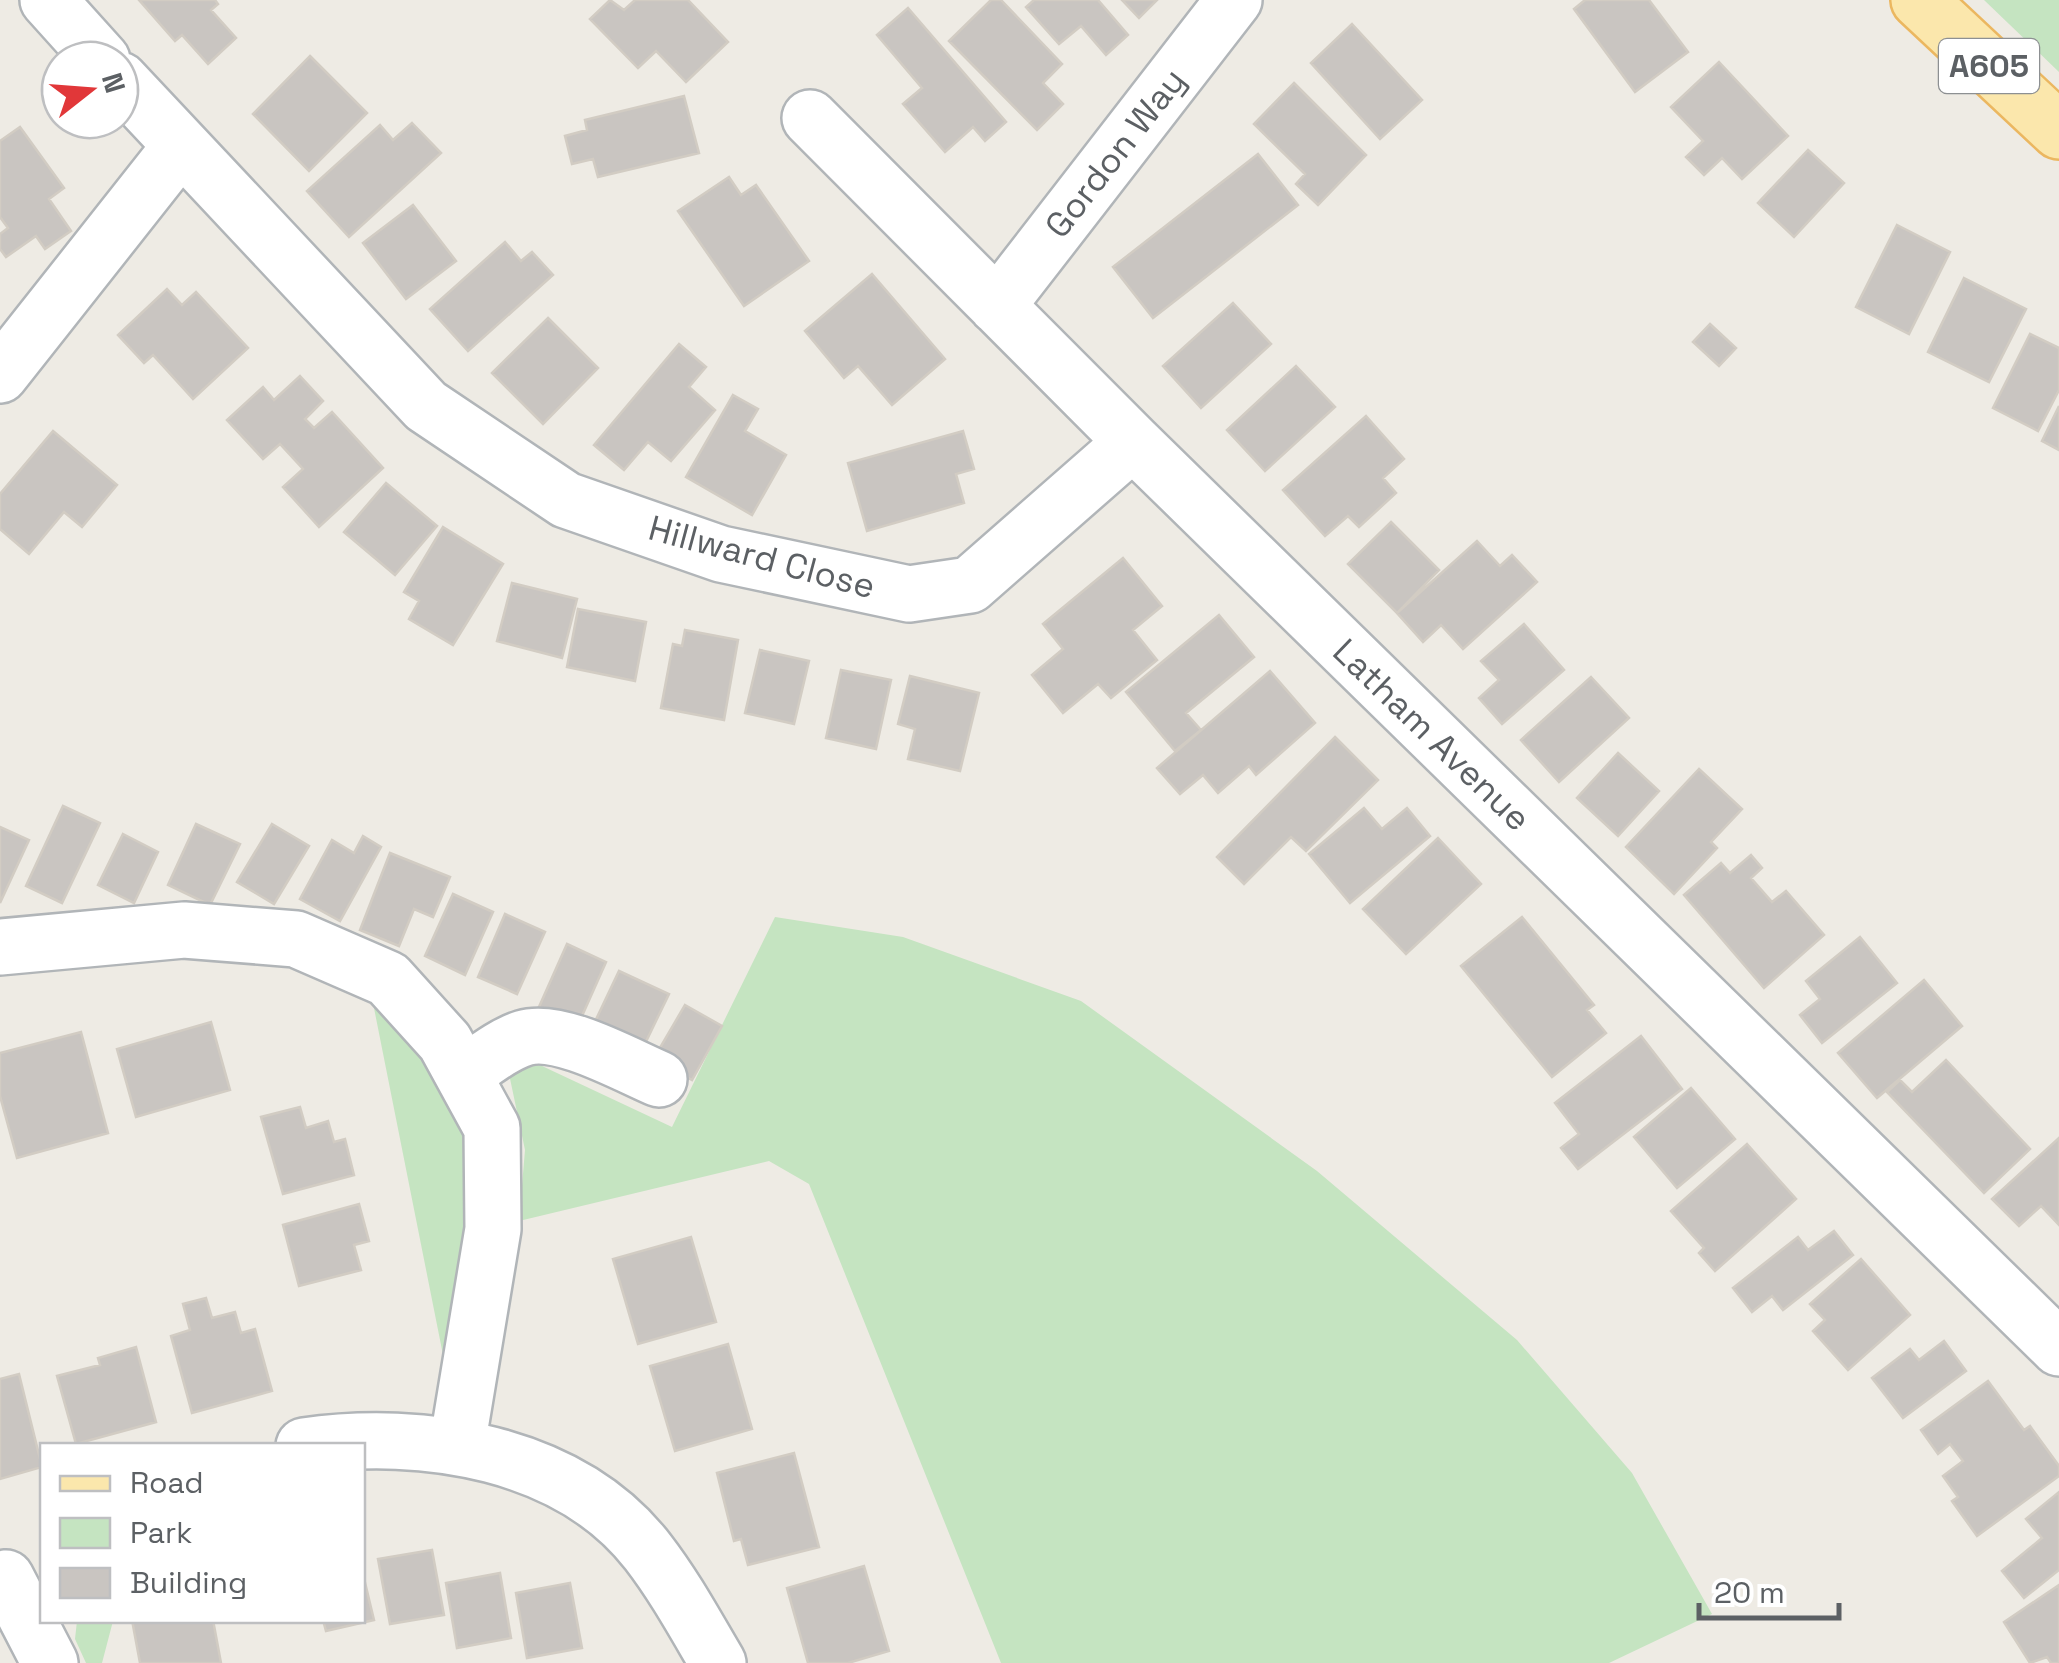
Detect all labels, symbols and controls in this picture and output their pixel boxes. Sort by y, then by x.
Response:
road number: A605 [1939,39,2039,93]
north arrow [40,40,140,140]
street label: Gordon Way [1035,59,1195,247]
text: N [94,68,134,97]
street label: Hillward Close [644,506,880,608]
street label: Latham Avenue [1324,630,1540,840]
legend [40,1443,365,1623]
text: Road [130,1463,204,1502]
text: Park [130,1513,192,1552]
scale bar [1699,1558,1839,1620]
text: Building [130,1563,247,1602]
text: 20 m [1714,1573,1785,1612]

